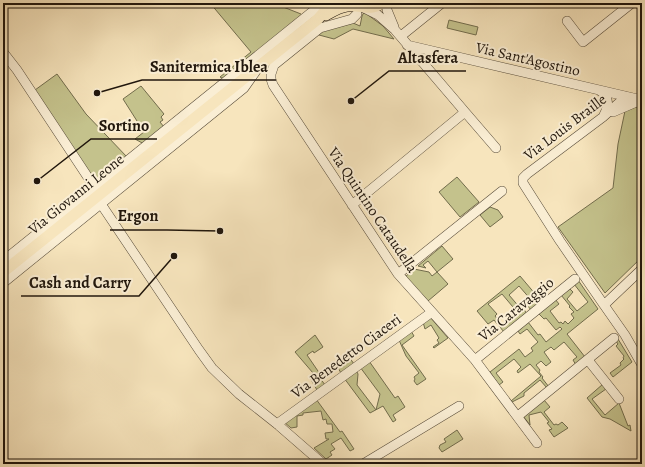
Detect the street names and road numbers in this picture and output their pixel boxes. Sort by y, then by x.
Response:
street label: Via Sant'Agostino [473,37,582,81]
street label: Via Louis Braille [519,89,611,165]
street label: Via Quintino Cataudella [323,143,422,277]
street label: Via Giovanni Leone [23,149,128,239]
street label: Via Caravaggio [473,272,558,346]
street label: Via Benedetto Ciaceri [286,309,405,403]

